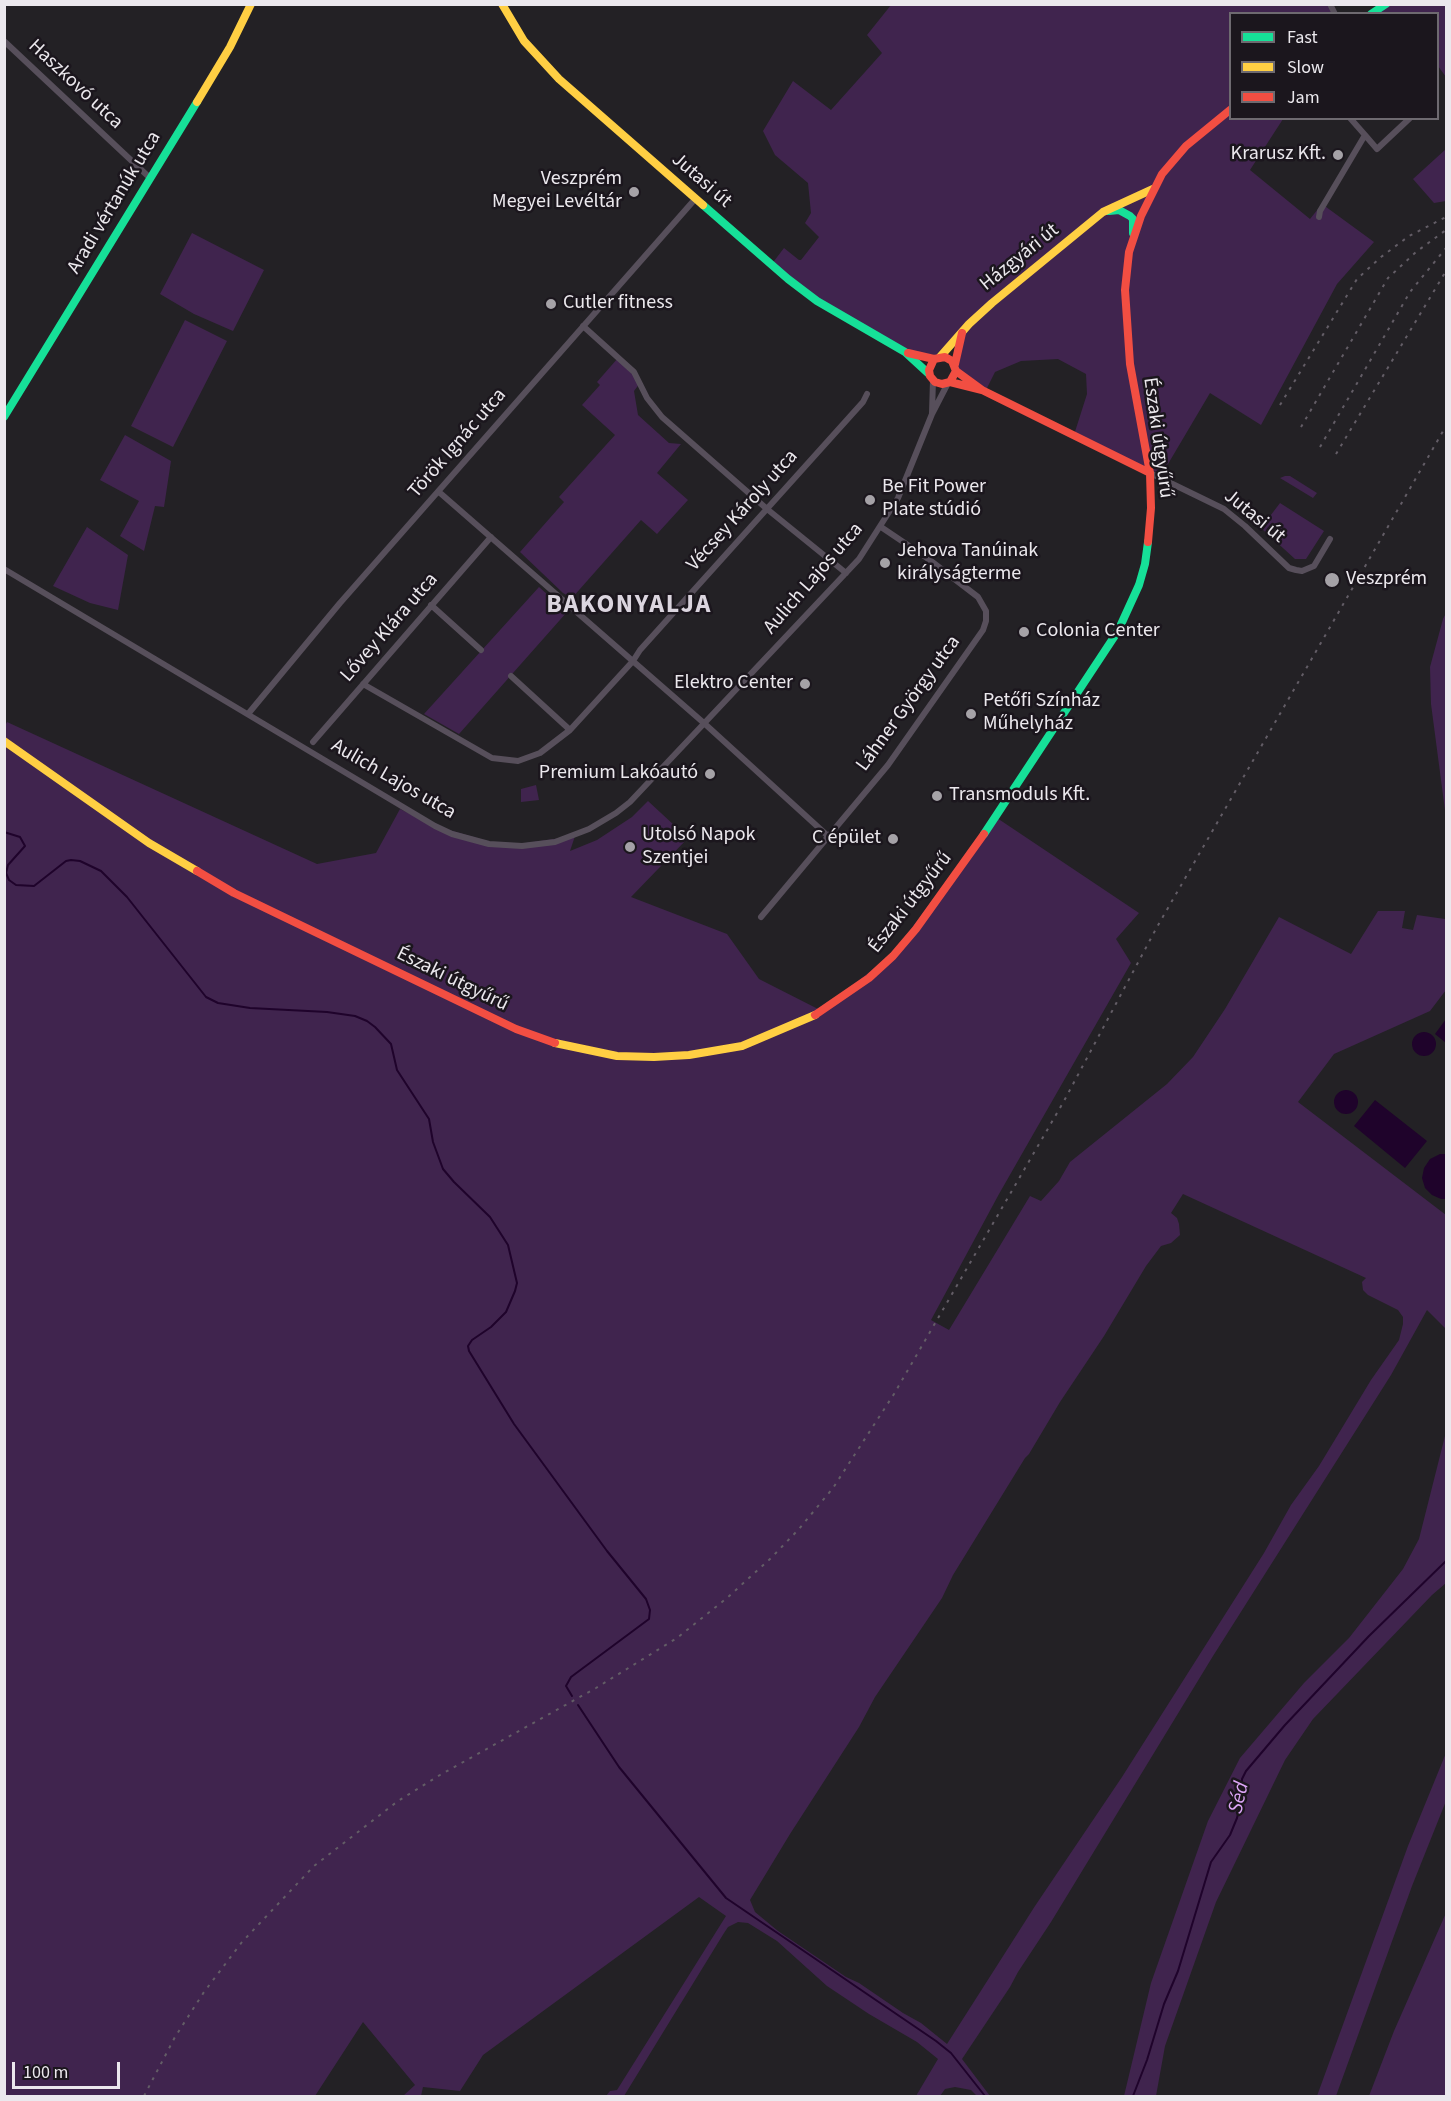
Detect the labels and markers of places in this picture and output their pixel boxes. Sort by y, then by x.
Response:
place label: Krarusz Kft. [1231,143,1326,167]
marker: Krarusz Kft. [1331,148,1345,162]
place label: Veszprém Megyei Levéltár [492,168,622,215]
marker: Veszprém Megyei Levéltár [627,185,641,199]
place label: Cutler fitness [563,292,673,316]
marker: Cutler fitness [544,297,558,311]
place label: Be Fit Power Plate stúdió [882,476,986,523]
marker: Be Fit Power Plate stúdió [863,493,877,507]
place label: Jehova Tanúinak királyságterme [897,540,1038,587]
marker: Jehova Tanúinak királyságterme [878,556,892,570]
place label: Veszprém [1346,568,1427,592]
marker: Veszprém [1323,571,1341,589]
place label: Colonia Center [1036,620,1160,644]
marker: Colonia Center [1017,625,1031,639]
place label: Elektro Center [674,672,793,696]
marker: Elektro Center [798,677,812,691]
place label: Petőfi Színház Műhelyház [983,690,1100,737]
marker: Petőfi Színház Műhelyház [964,707,978,721]
place label: Premium Lakóautó [539,762,698,786]
marker: Premium Lakóautó [703,767,717,781]
place label: Transmoduls Kft. [949,784,1090,808]
marker: Transmoduls Kft. [930,789,944,803]
place label: Utolsó Napok Szentjei [642,824,755,871]
place label: C épület [812,827,881,851]
marker: C épület [886,832,900,846]
marker: Utolsó Napok Szentjei [623,840,637,854]

